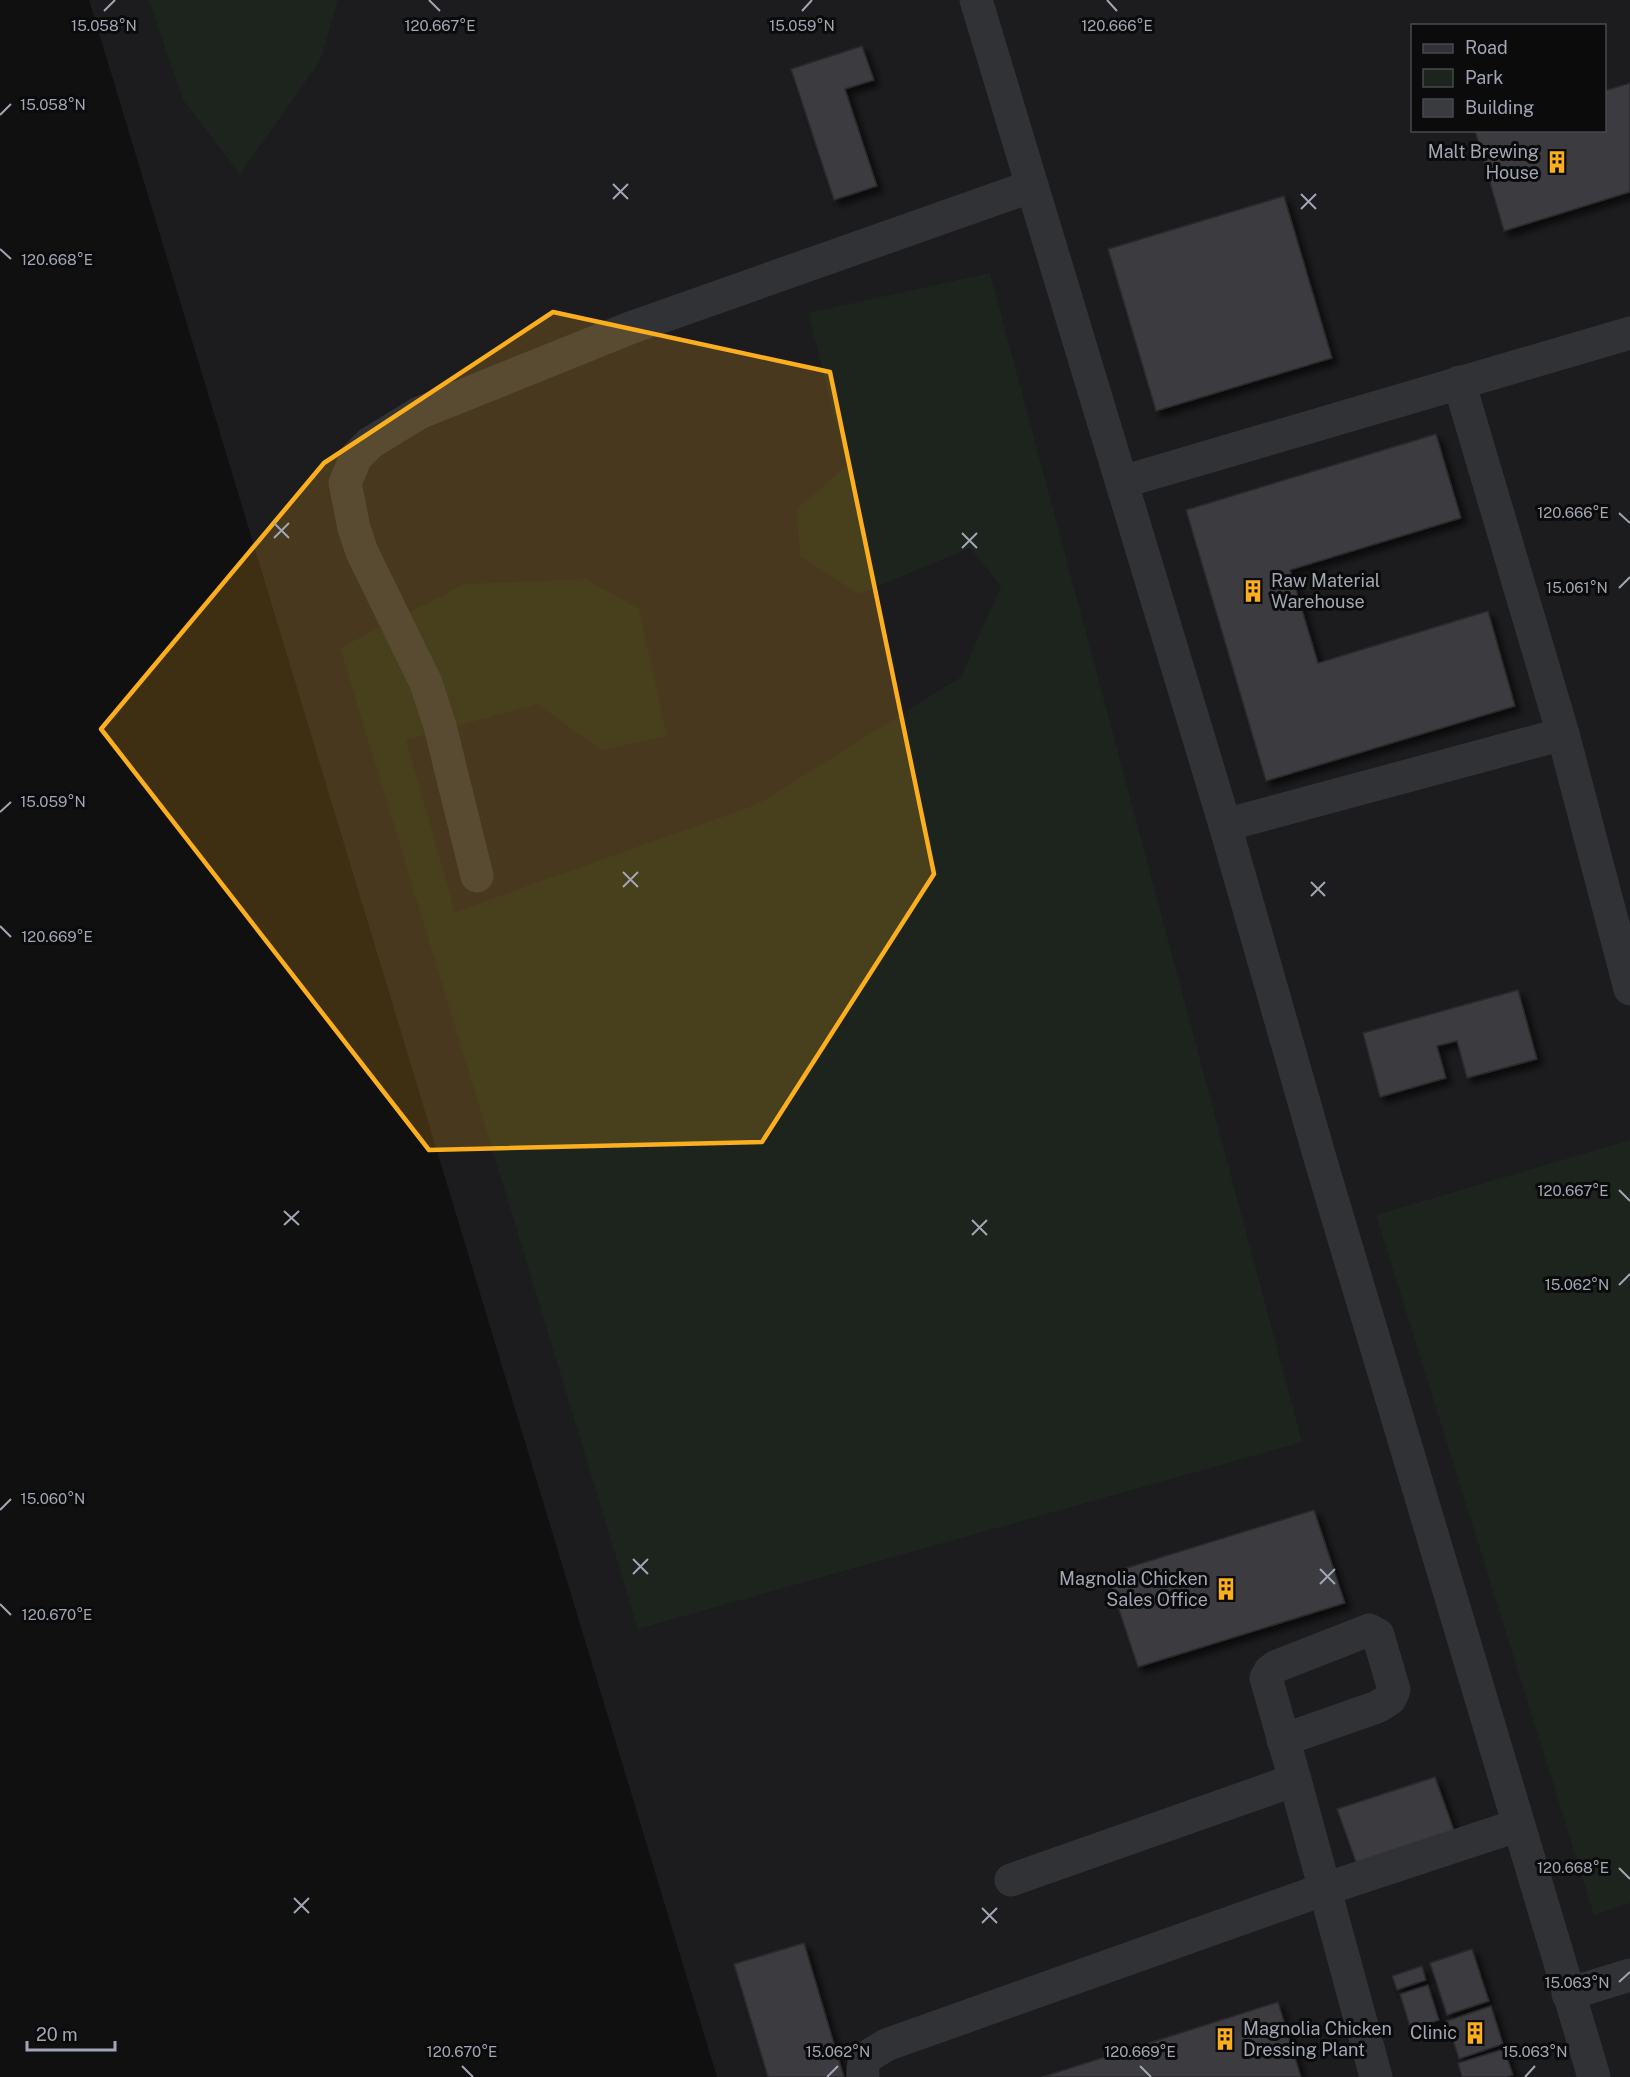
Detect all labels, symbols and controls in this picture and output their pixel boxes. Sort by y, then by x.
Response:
text: 15.058°N [71,17,137,34]
text: 120.667°E [404,17,476,34]
text: 15.059°N [769,17,835,34]
text: 120.666°E [1081,17,1153,34]
legend [1411,24,1606,132]
text: Road [1465,37,1508,58]
text: Park [1465,67,1503,88]
text: 15.058°N [20,96,86,113]
text: Building [1465,97,1534,118]
place label: Malt Brewing House [1428,141,1539,183]
building icon: Malt Brewing House [1544,149,1570,175]
text: 120.668°E [21,251,93,268]
text: 120.666°E [1537,504,1609,521]
place label: Raw Material Warehouse [1271,570,1380,612]
building icon: Raw Material Warehouse [1240,578,1266,604]
text: 15.061°N [1546,579,1608,596]
text: 15.059°N [20,793,86,810]
text: 120.669°E [21,928,93,945]
text: 120.667°E [1537,1182,1609,1199]
text: 15.062°N [1545,1276,1609,1293]
text: 15.060°N [21,1490,85,1507]
place label: Magnolia Chicken Sales Office [1059,1568,1208,1610]
building icon: Magnolia Chicken Sales Office [1213,1576,1239,1602]
text: 120.670°E [22,1606,92,1623]
text: 120.668°E [1537,1859,1609,1876]
text: 15.063°N [1544,1974,1610,1991]
scale bar [27,2014,116,2052]
place label: Magnolia Chicken Dressing Plant [1243,2018,1392,2060]
building icon: Clinic [1462,2020,1488,2046]
place label: Clinic [1410,2022,1457,2043]
text: 20 m [36,2024,78,2045]
building icon: Magnolia Chicken Dressing Plant [1212,2026,1238,2052]
text: 120.670°E [427,2043,497,2060]
text: 15.062°N [806,2043,870,2060]
text: 120.669°E [1104,2043,1176,2060]
text: 15.063°N [1502,2043,1568,2060]

